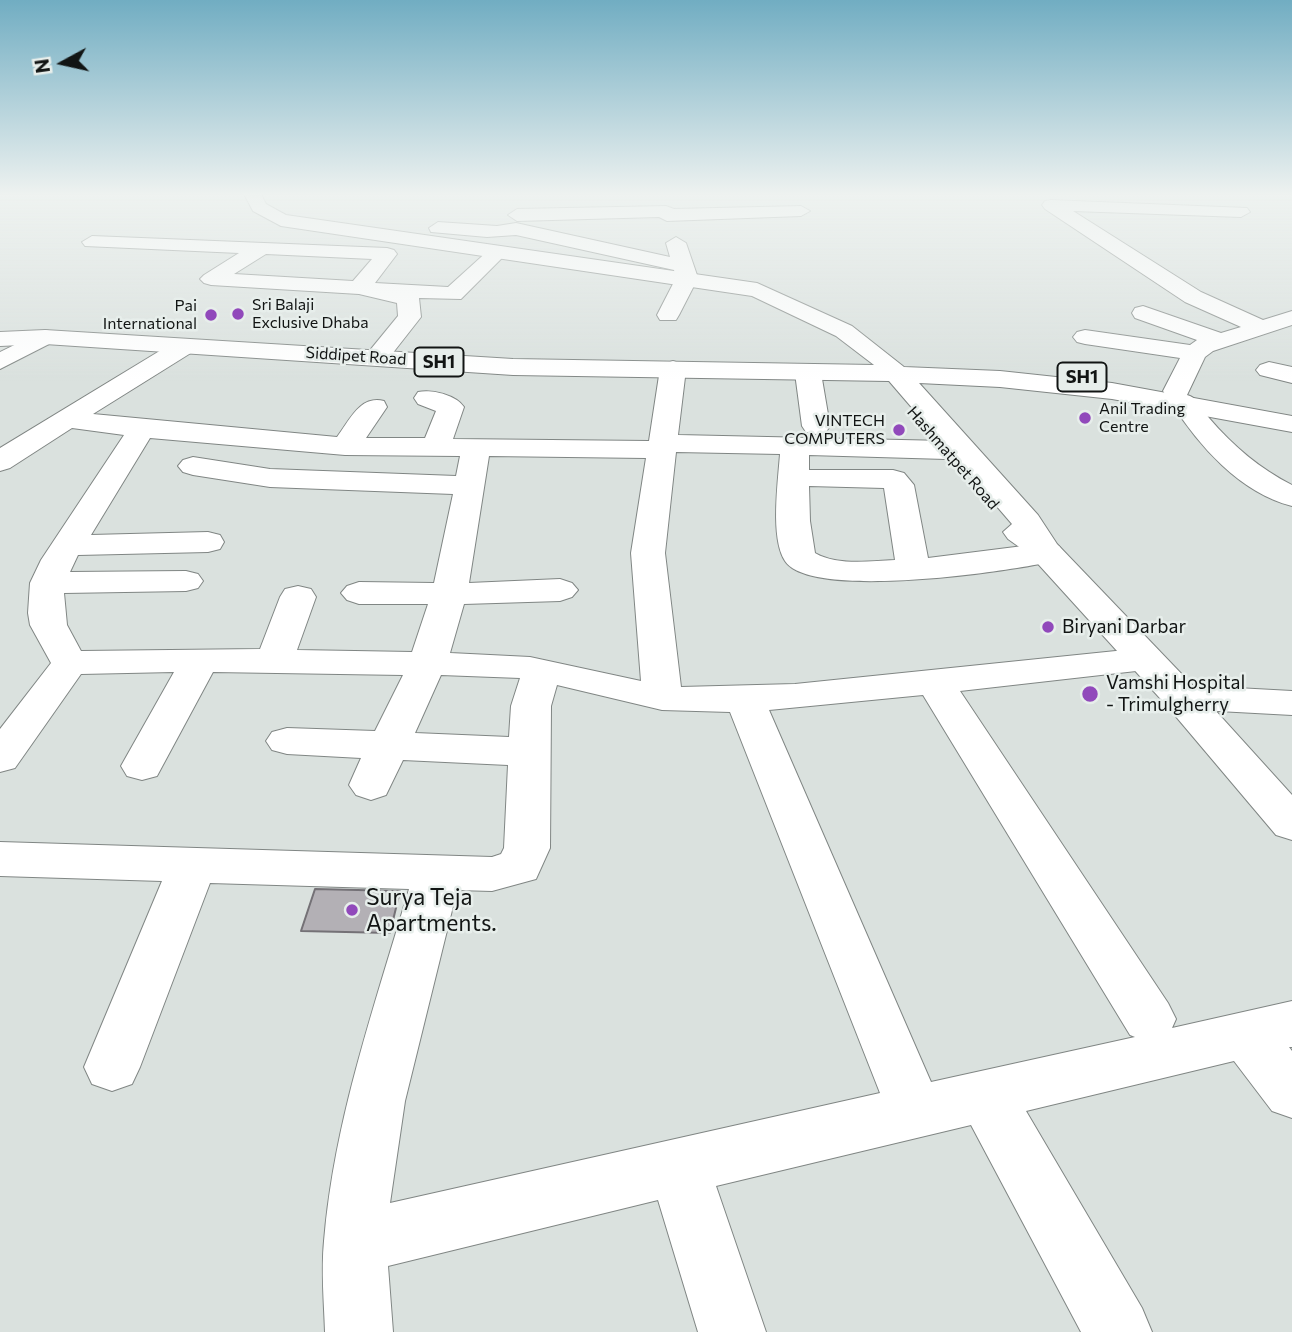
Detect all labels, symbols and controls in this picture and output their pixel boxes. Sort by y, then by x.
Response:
north arrow [28,28,98,98]
text: N [29,57,54,75]
place label: Sri Balaji Exclusive Dhaba [252,295,369,333]
place label: Pai International [103,296,197,334]
marker: Sri Balaji Exclusive Dhaba [230,306,246,322]
marker: Pai International [203,307,219,323]
street label: Siddipet Road [305,343,407,369]
road number: SH1 [414,348,464,376]
road number: SH1 [1058,362,1106,391]
place label: Anil Trading Centre [1099,399,1185,437]
street label: Hashmatpet Road [903,402,1003,514]
marker: Anil Trading Centre [1077,410,1093,426]
place label: VINTECH COMPUTERS [784,411,885,449]
marker: VINTECH COMPUTERS [891,422,907,438]
place label: Biryani Darbar [1062,616,1186,638]
marker: Biryani Darbar [1040,619,1056,635]
place label: Vamshi Hospital - Trimulgherry [1106,672,1245,716]
marker: Vamshi Hospital - Trimulgherry [1080,684,1100,704]
place label: Surya Teja Apartments. [366,883,497,937]
marker: Surya Teja Apartments. [344,902,360,918]

